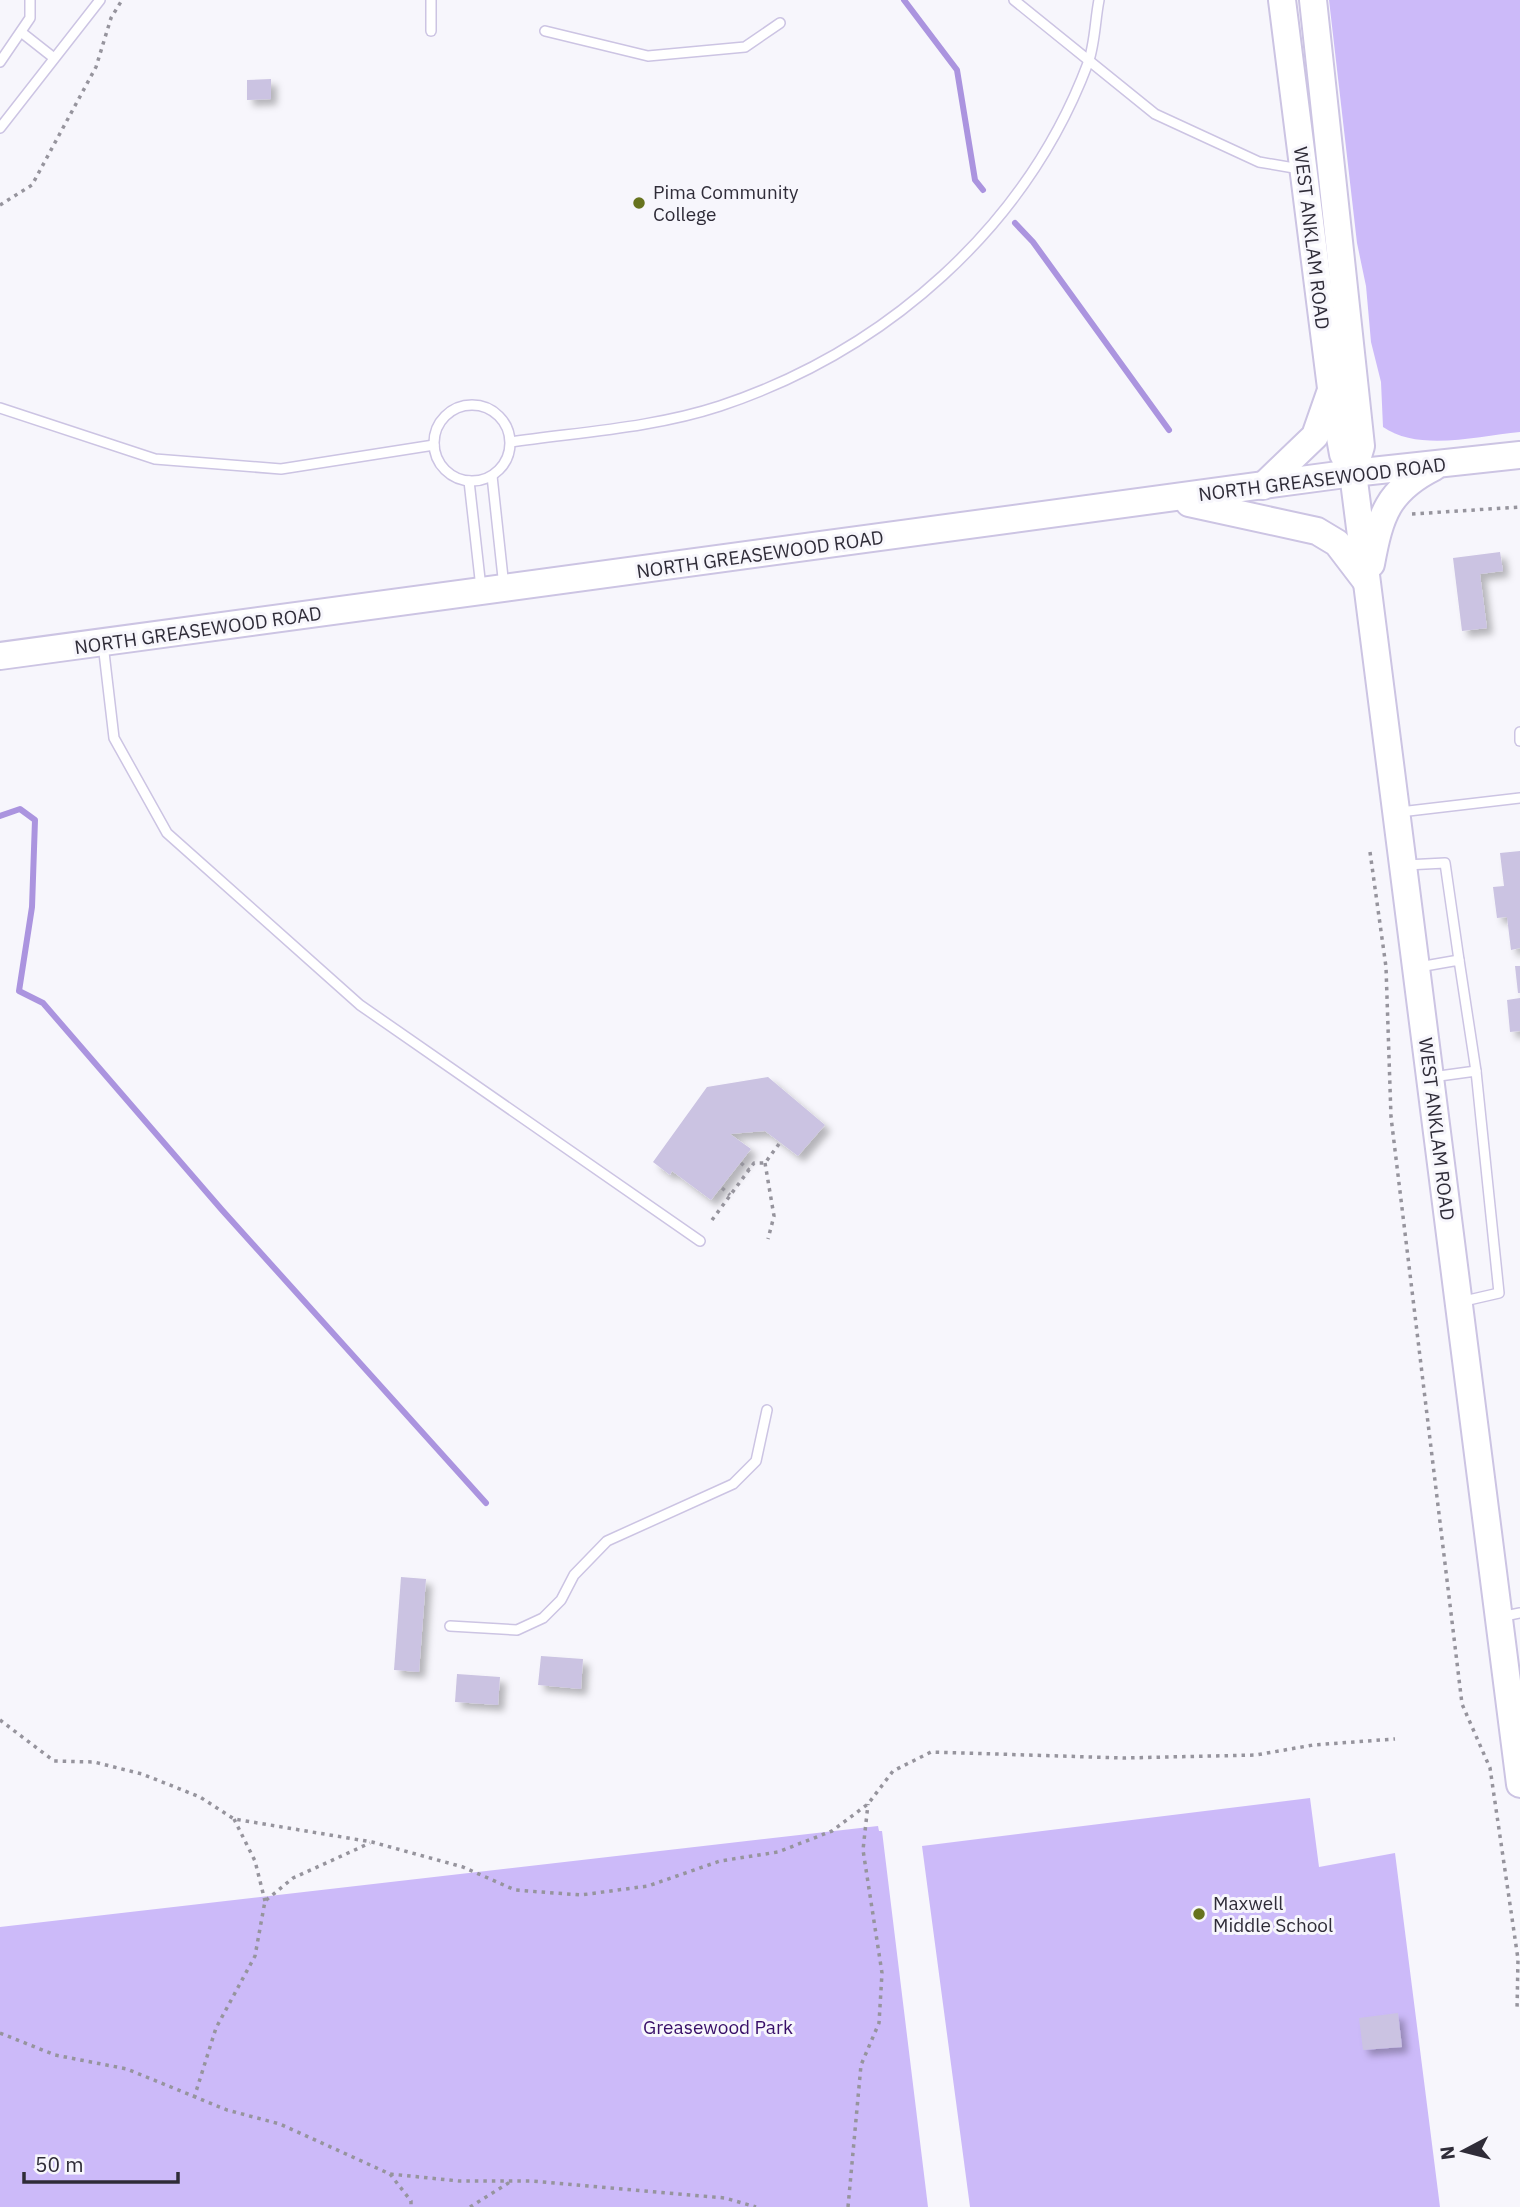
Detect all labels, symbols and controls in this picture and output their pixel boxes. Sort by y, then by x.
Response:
street label: WEST ANKLAM ROAD [1289,145,1335,331]
place label: Pima Community College [653,180,799,226]
marker: Pima Community College [631,195,647,211]
street label: NORTH GREASEWOOD ROAD [1197,452,1447,506]
street label: NORTH GREASEWOOD ROAD [635,525,885,583]
street label: NORTH GREASEWOOD ROAD [73,601,323,659]
street label: WEST ANKLAM ROAD [1414,1036,1460,1222]
place label: Maxwell Middle School [1213,1891,1333,1937]
marker: Maxwell Middle School [1191,1906,1207,1922]
park label: Greasewood Park [643,2015,793,2039]
north arrow [1429,2116,1499,2186]
scale bar [24,2140,178,2184]
text: N [1434,2145,1460,2161]
text: 50 m [35,2150,84,2178]

